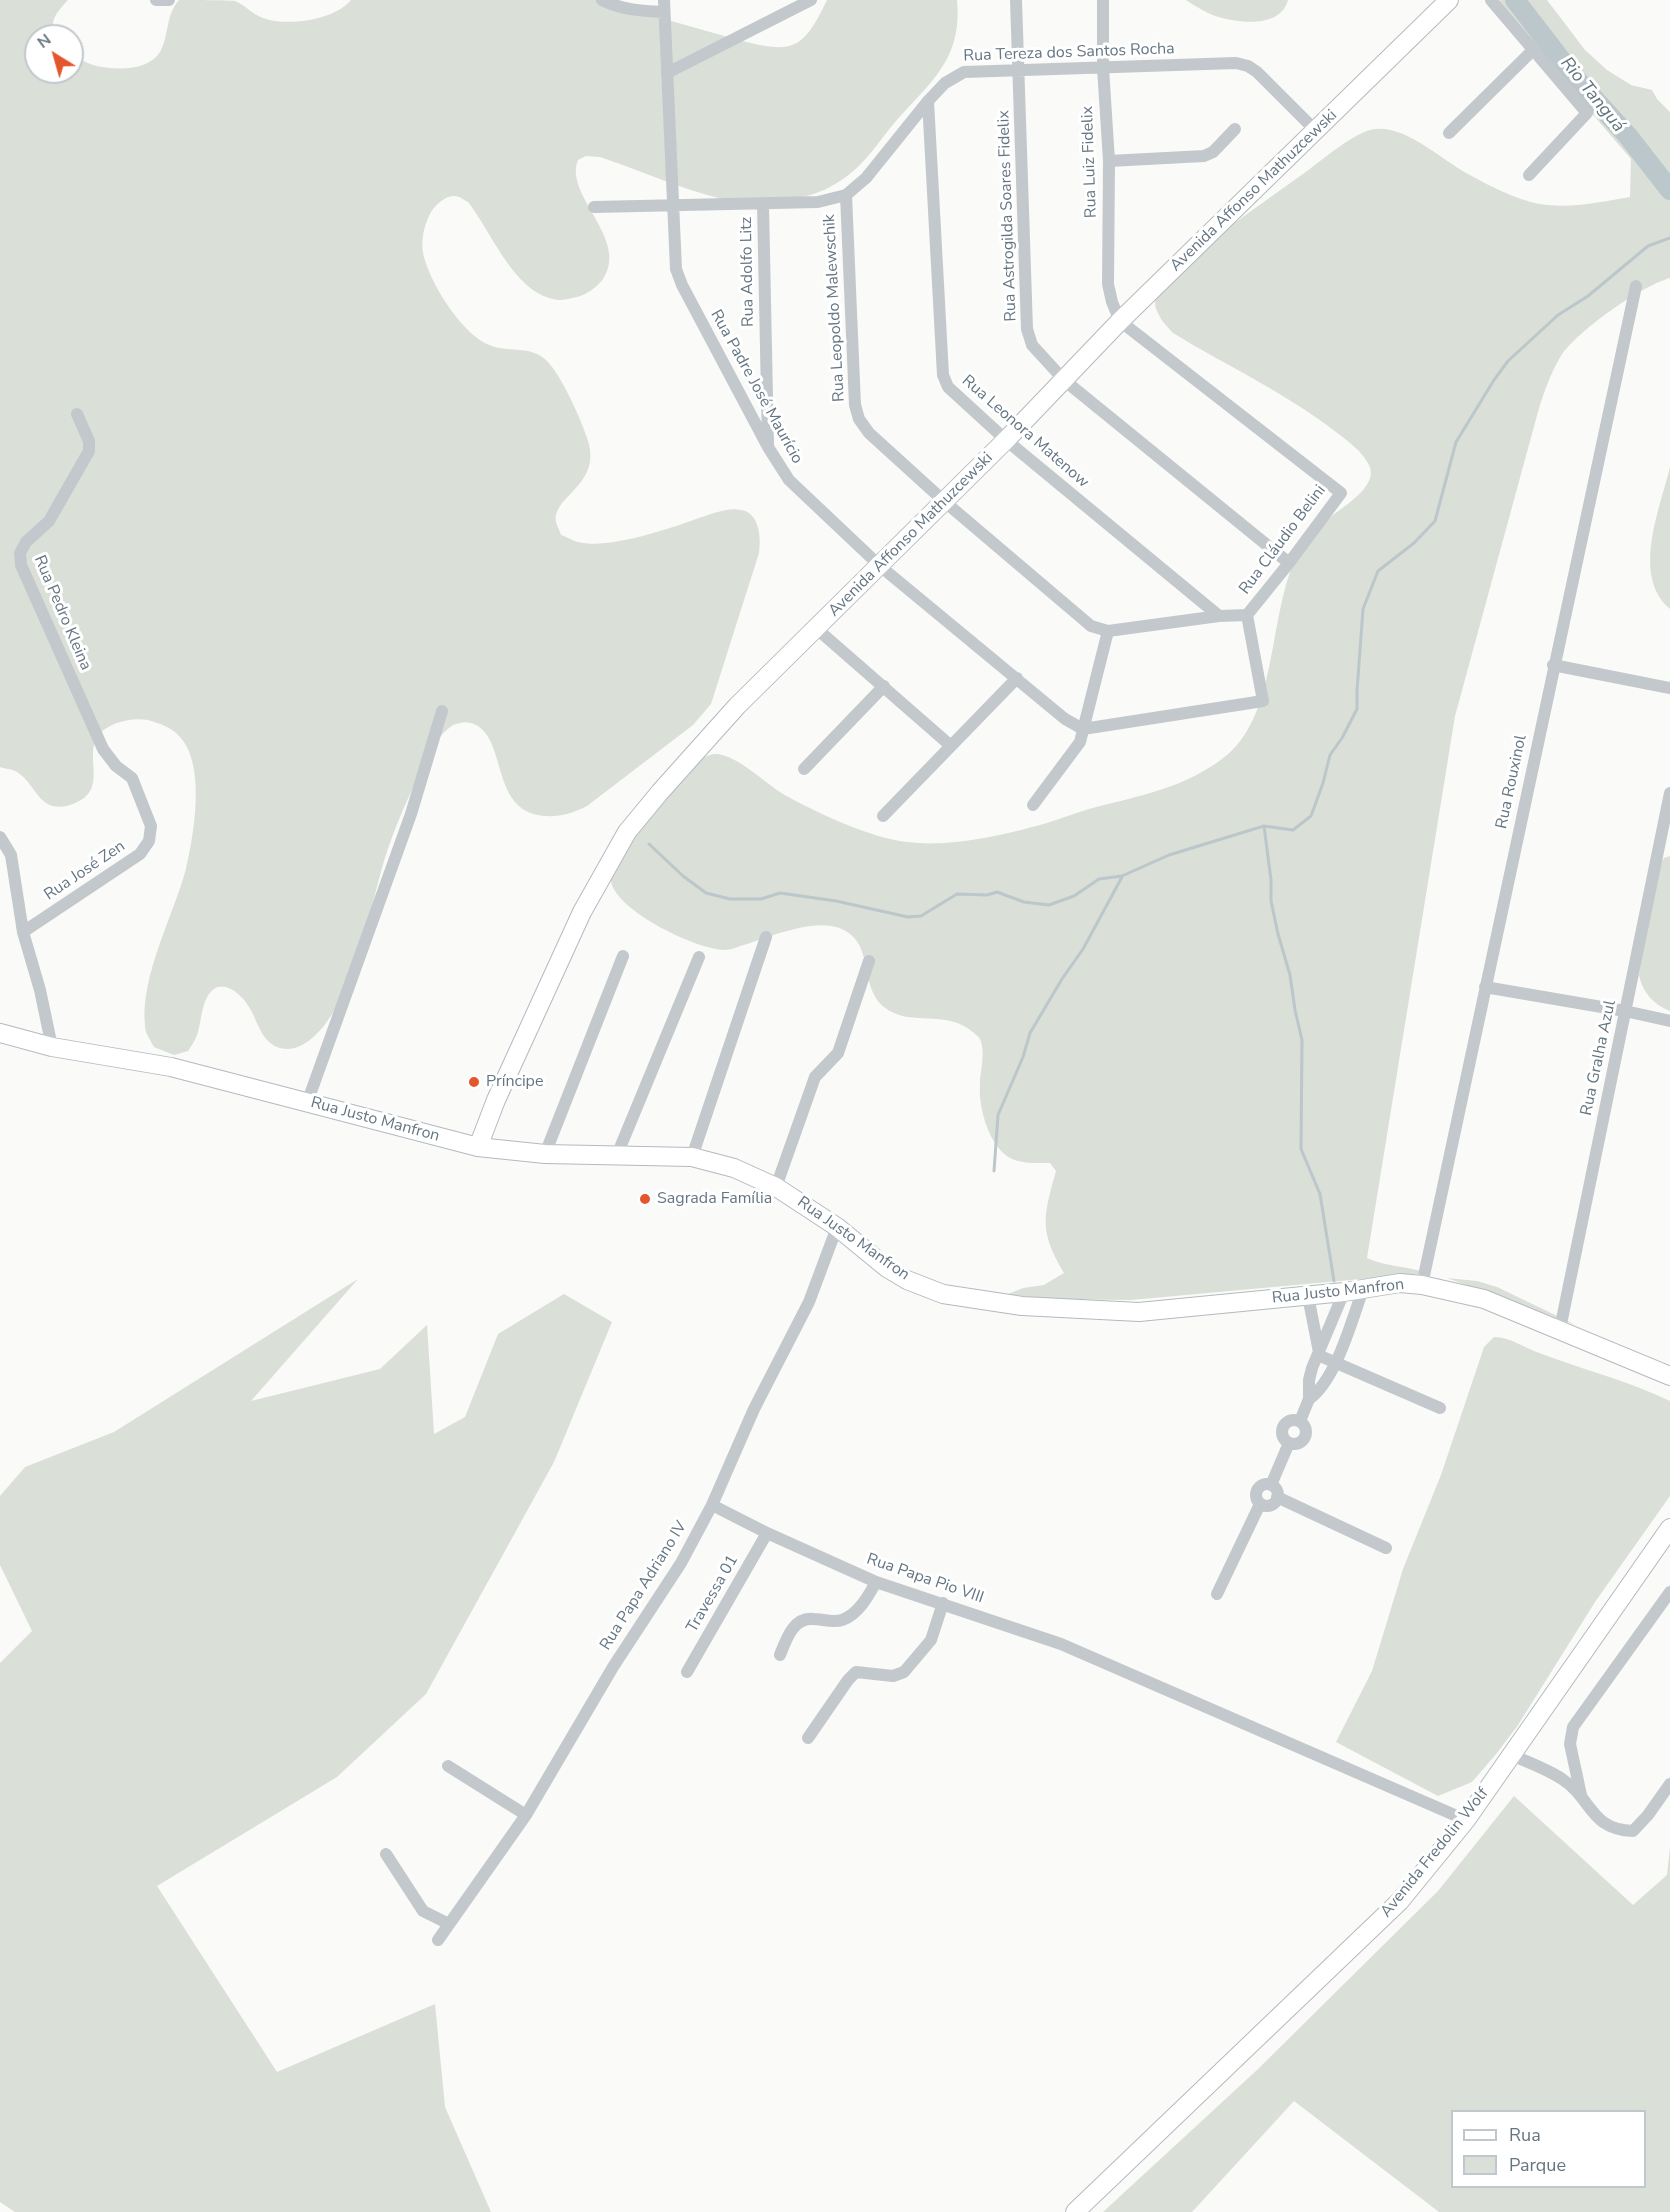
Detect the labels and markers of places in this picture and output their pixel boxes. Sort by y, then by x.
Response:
place label: Príncipe [486,1072,543,1092]
marker: Príncipe [467,1075,481,1089]
place label: Sagrada Família [657,1189,772,1209]
marker: Sagrada Família [638,1192,652,1206]

